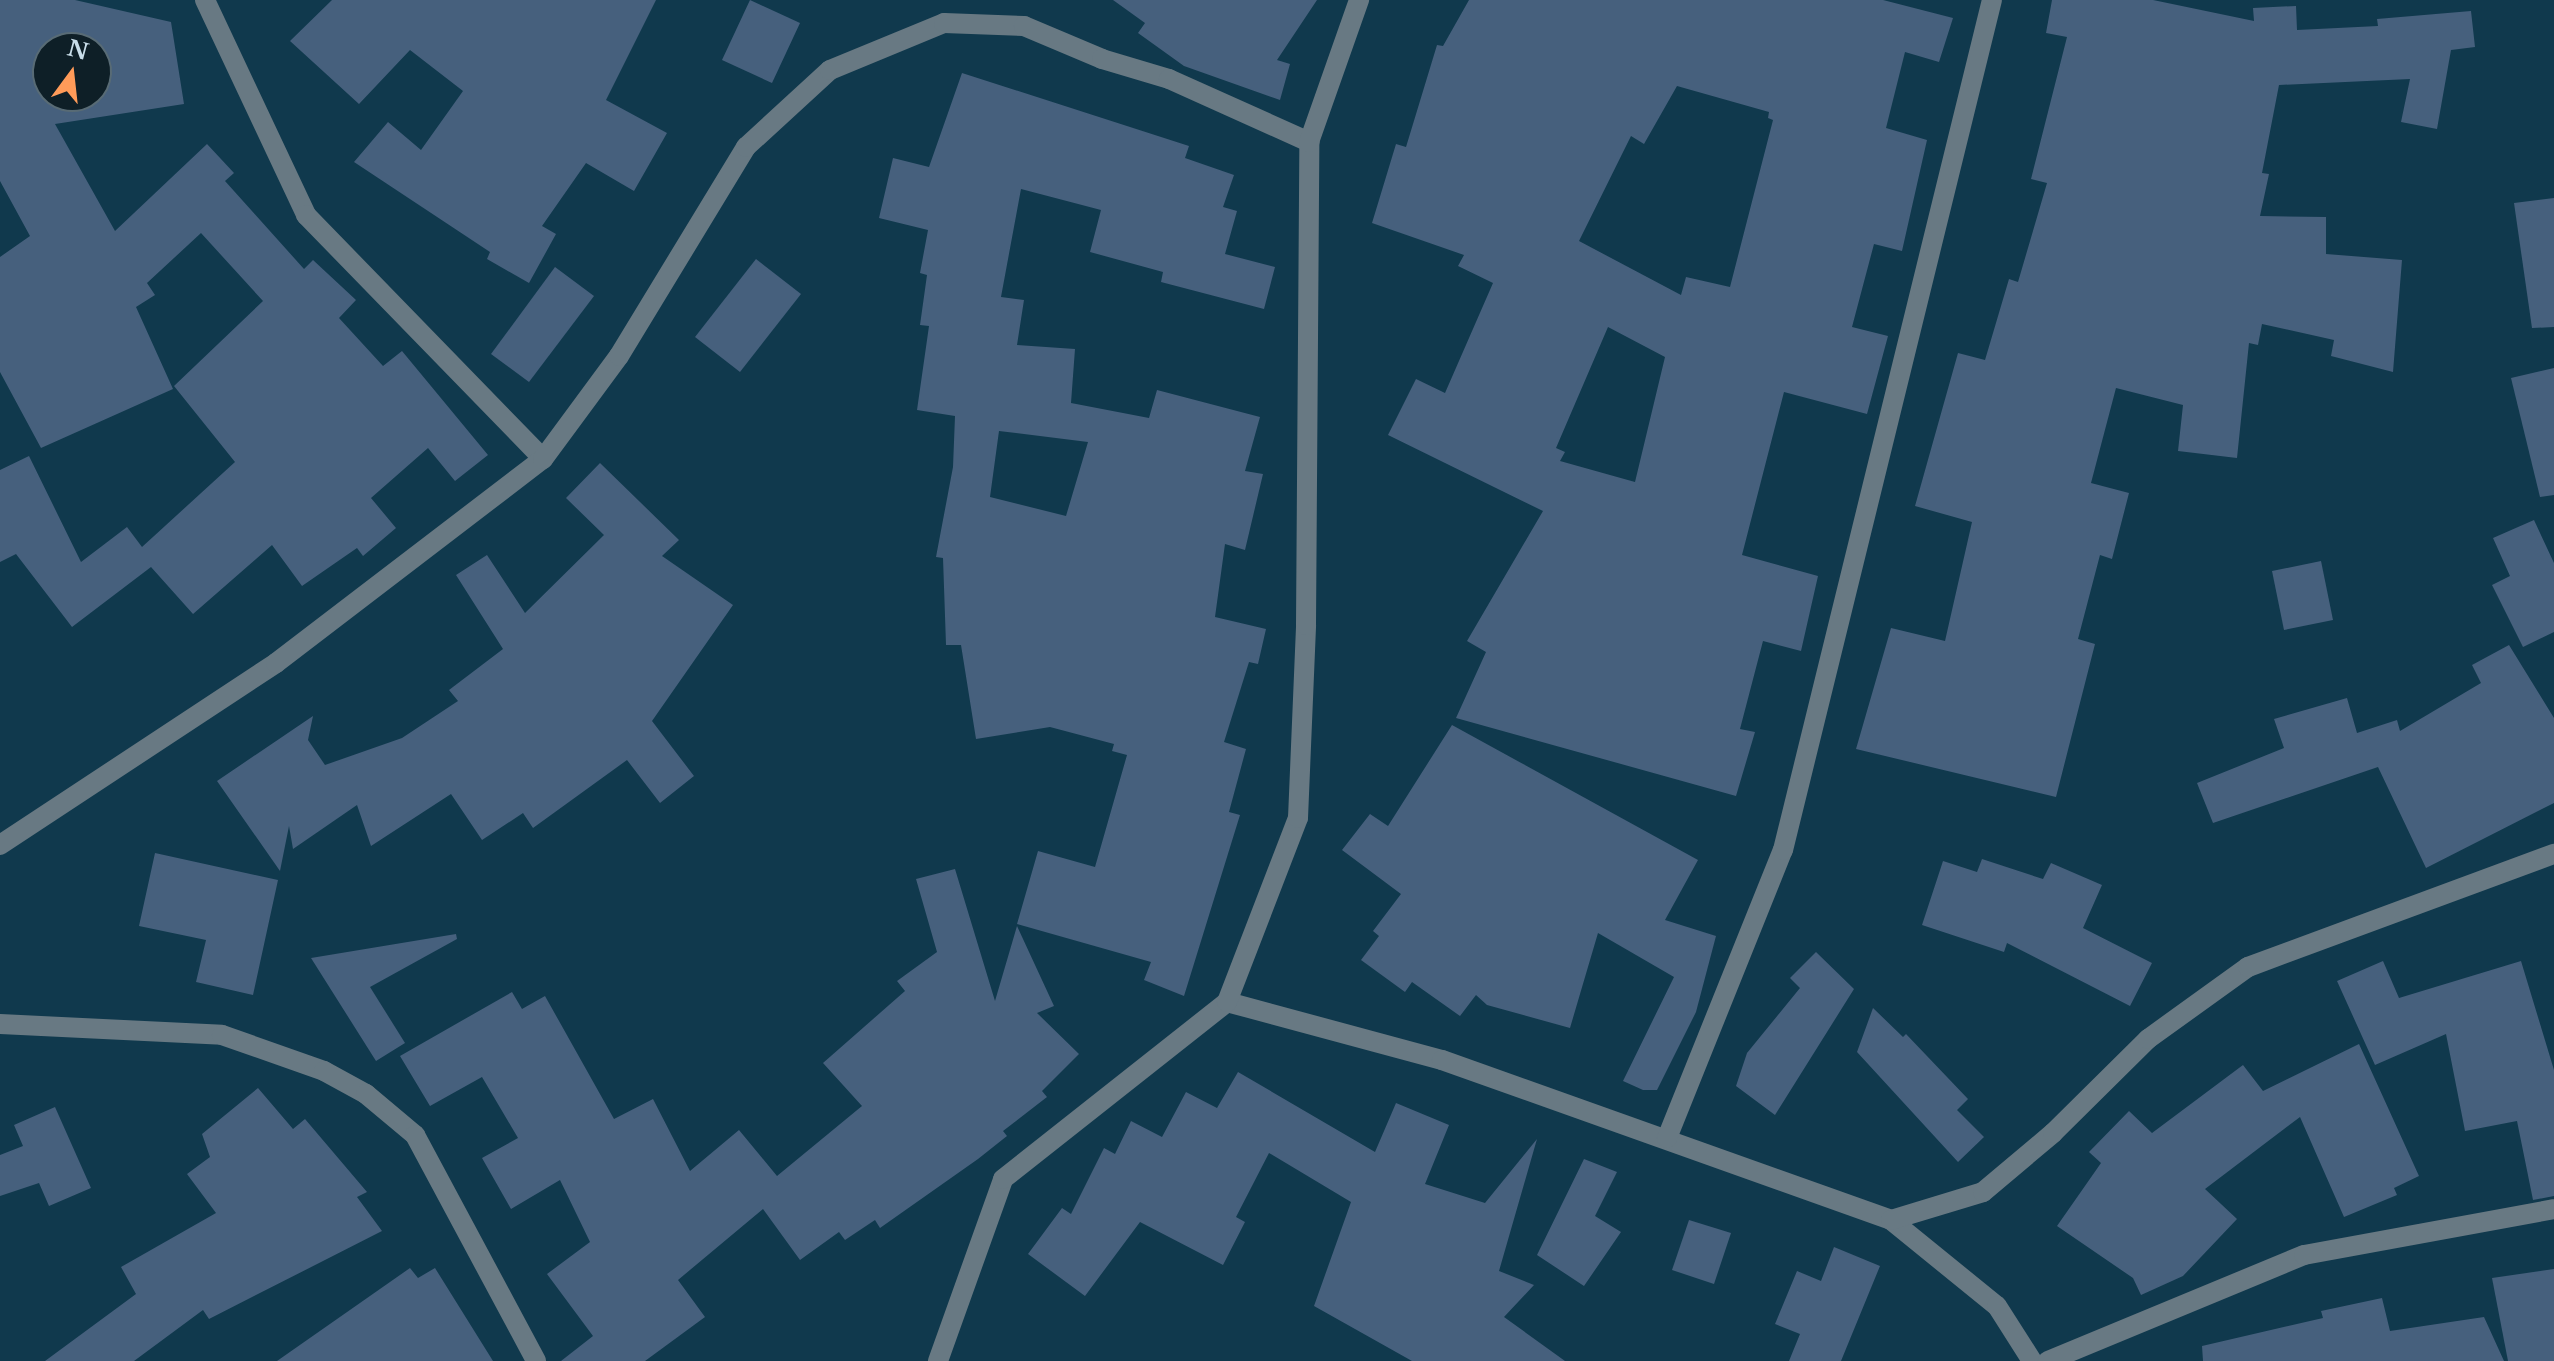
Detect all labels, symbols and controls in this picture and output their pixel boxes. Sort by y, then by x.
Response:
north arrow [32,32,112,112]
text: N [64,35,91,66]

